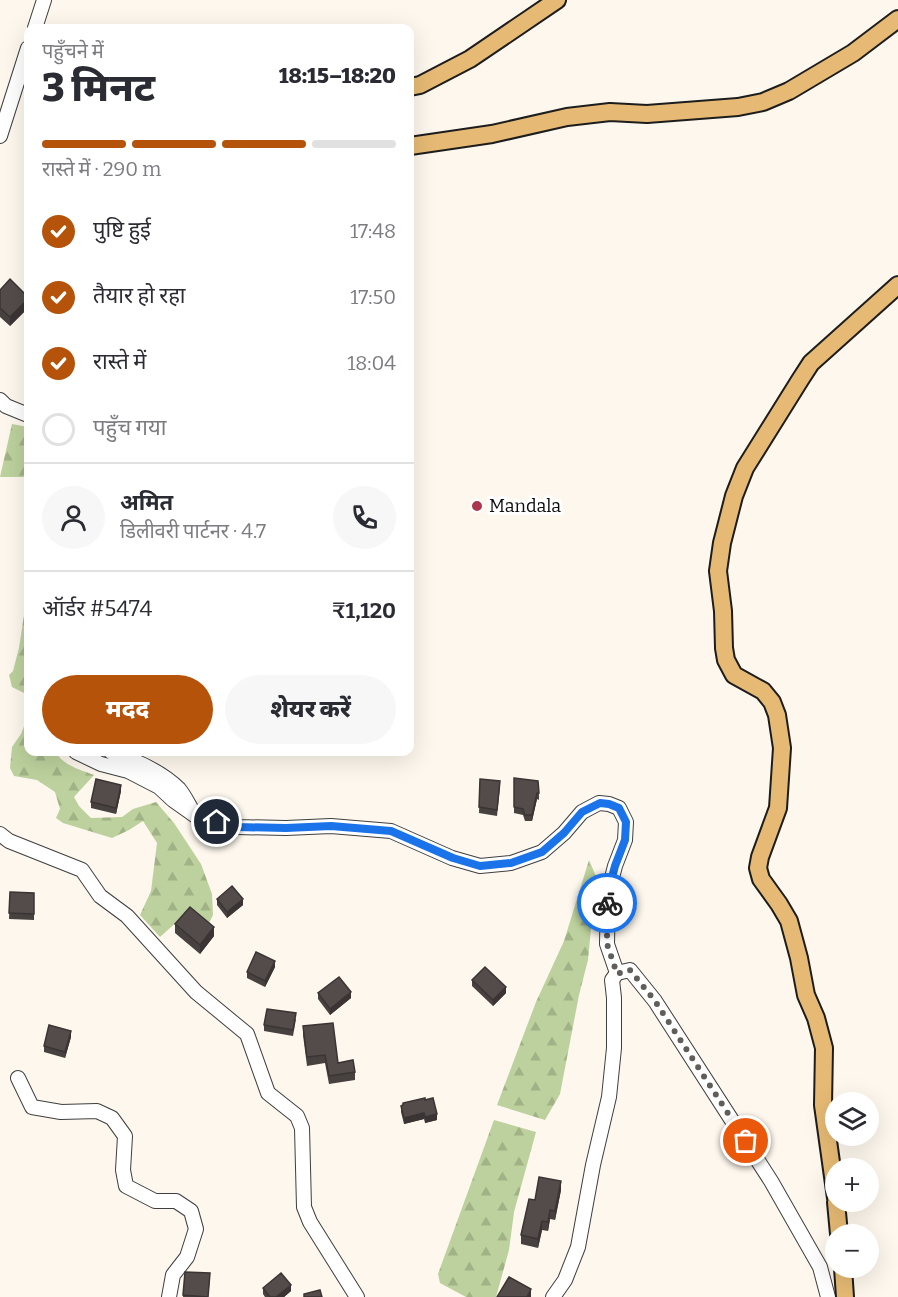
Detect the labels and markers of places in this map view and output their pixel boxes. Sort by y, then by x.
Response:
place label: Mandala [489,495,561,517]
marker: Mandala [470,499,484,513]
pin [191,796,242,847]
pin [720,1115,771,1166]

